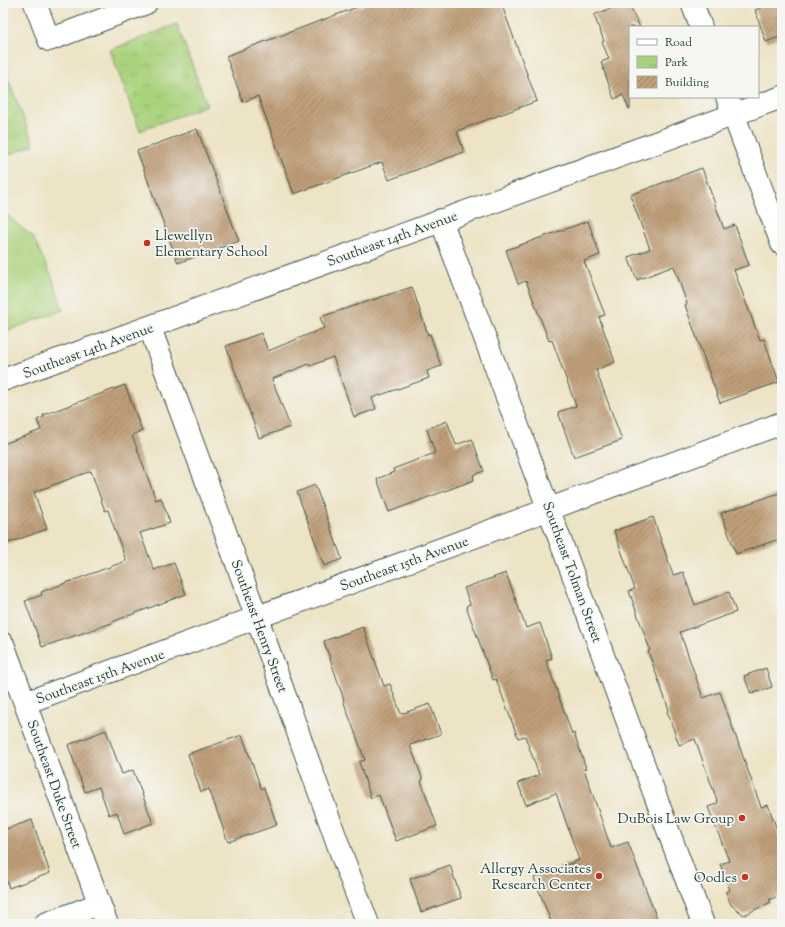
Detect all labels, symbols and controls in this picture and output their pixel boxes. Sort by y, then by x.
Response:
legend [629,26,759,98]
text: Road [665,34,692,52]
text: Park [665,54,688,72]
text: Building [665,74,709,92]
street label: Southeast 14th Avenue [325,207,461,273]
place label: Llewellyn Elementary School [155,227,268,263]
marker: Llewellyn Elementary School [142,238,152,248]
street label: Southeast 14th Avenue [21,319,157,385]
street label: Southeast Tolman Street [536,499,606,646]
street label: Southeast 15th Avenue [338,532,472,597]
street label: Southeast Henry Street [225,557,292,696]
street label: Southeast 15th Avenue [34,645,168,710]
street label: Southeast Duke Street [21,718,86,852]
place label: DuBois Law Group [618,810,734,830]
marker: DuBois Law Group [737,813,747,823]
place label: Allergy Associates Research Center [480,860,592,896]
place label: Oodles [694,869,737,889]
marker: Allergy Associates Research Center [594,871,604,881]
marker: Oodles [740,872,750,882]

